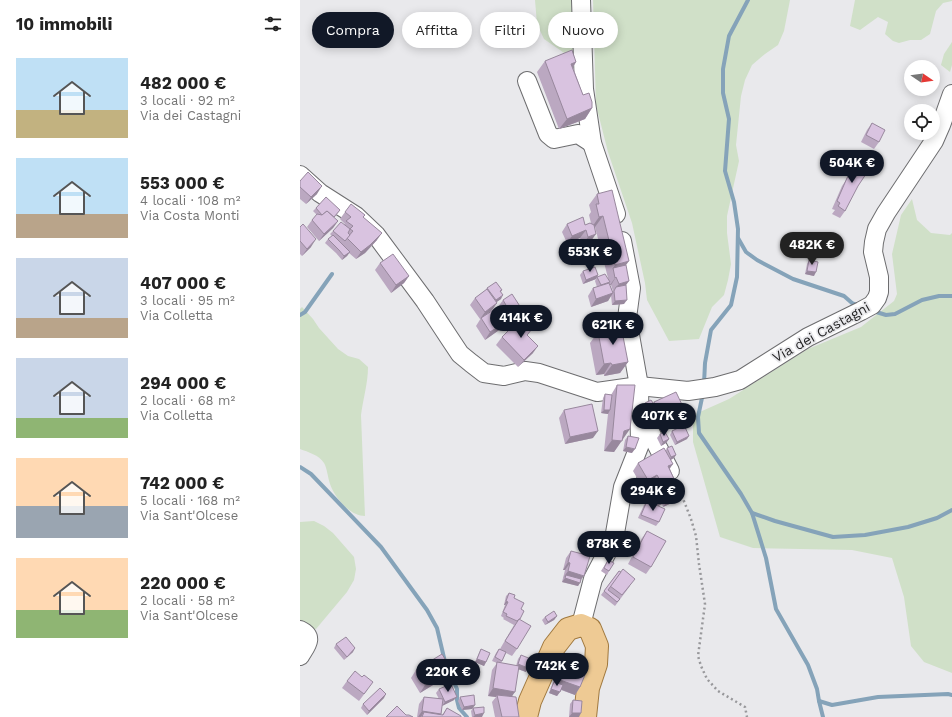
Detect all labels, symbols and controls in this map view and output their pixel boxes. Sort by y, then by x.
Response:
chip: Compra [312,12,394,48]
chip: Affitta [402,12,472,48]
chip: Filtri [480,12,540,48]
chip: Nuovo [548,12,618,48]
icon: filters [262,13,284,35]
text: 10 immobili [16,14,112,34]
north arrow [904,60,940,96]
map controls [904,60,940,140]
text: 482 000 € [140,73,226,93]
icon: home [48,74,96,122]
text: 3 locali · 92 m² [140,93,235,108]
button: locate [904,104,940,140]
text: Via dei Castagni [140,108,241,123]
pin: 504K € [819,150,885,184]
text: 504K € [829,155,875,170]
text: 553 000 € [140,173,224,193]
icon: home [48,174,96,222]
text: 4 locali · 108 m² [140,193,241,208]
text: Via Costa Monti [140,208,240,223]
pin: 482K € [779,232,845,266]
text: 482K € [789,237,835,252]
pin: 553K € [557,239,623,273]
text: 553K € [568,244,612,259]
text: 407 000 € [140,273,226,293]
icon: home [48,274,96,322]
text: 3 locali · 95 m² [140,293,235,308]
street label: Via dei Castagni [769,299,873,365]
pin: 414K € [488,305,554,339]
text: Via Colletta [140,308,213,323]
text: 414K € [499,310,543,325]
pin: 621K € [580,312,646,346]
text: 621K € [591,317,635,332]
text: 294 000 € [140,373,226,393]
icon: home [48,374,96,422]
text: 2 locali · 68 m² [140,393,235,408]
pin: 407K € [631,403,697,437]
text: Via Colletta [140,408,213,423]
text: 407K € [641,408,687,423]
text: 742 000 € [140,473,224,493]
icon: home [48,474,96,522]
pin: 294K € [620,478,686,512]
text: 294K € [630,483,676,498]
text: 5 locali · 168 m² [140,493,240,508]
text: Via Sant'Olcese [140,508,238,523]
pin: 878K € [576,531,642,565]
text: 878K € [586,536,632,551]
text: 220 000 € [140,573,226,593]
icon: home [48,574,96,622]
text: 2 locali · 58 m² [140,593,235,608]
text: Via Sant'Olcese [140,608,238,623]
pin: 742K € [524,653,590,687]
text: 742K € [535,658,579,673]
pin: 220K € [415,659,481,693]
text: 220K € [425,664,471,679]

